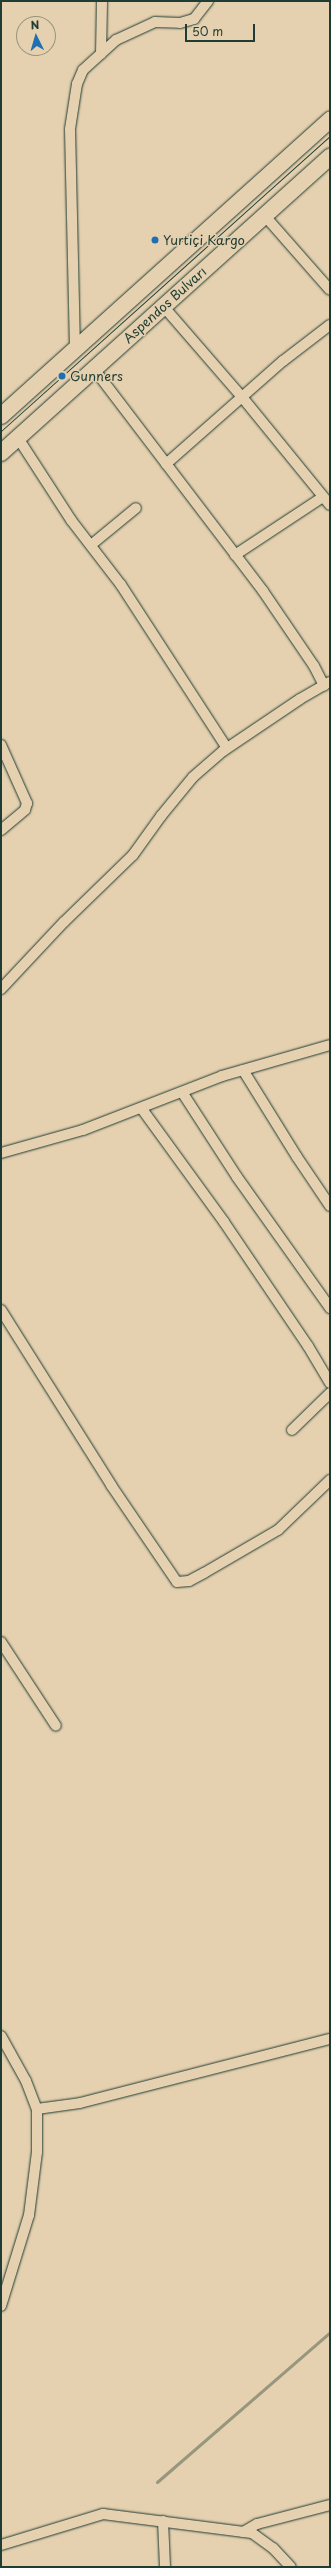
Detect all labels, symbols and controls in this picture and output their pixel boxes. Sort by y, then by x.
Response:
north arrow [16,16,56,56]
text: N [30,16,40,33]
scale bar [187,16,257,42]
text: 50 m [192,22,223,40]
place label: Yurtiçi Kargo [163,232,245,248]
marker: Yurtiçi Kargo [150,235,160,245]
street label: Aspendos Bulvarı [120,263,210,347]
place label: Gunners [70,368,123,384]
marker: Gunners [57,371,67,381]

